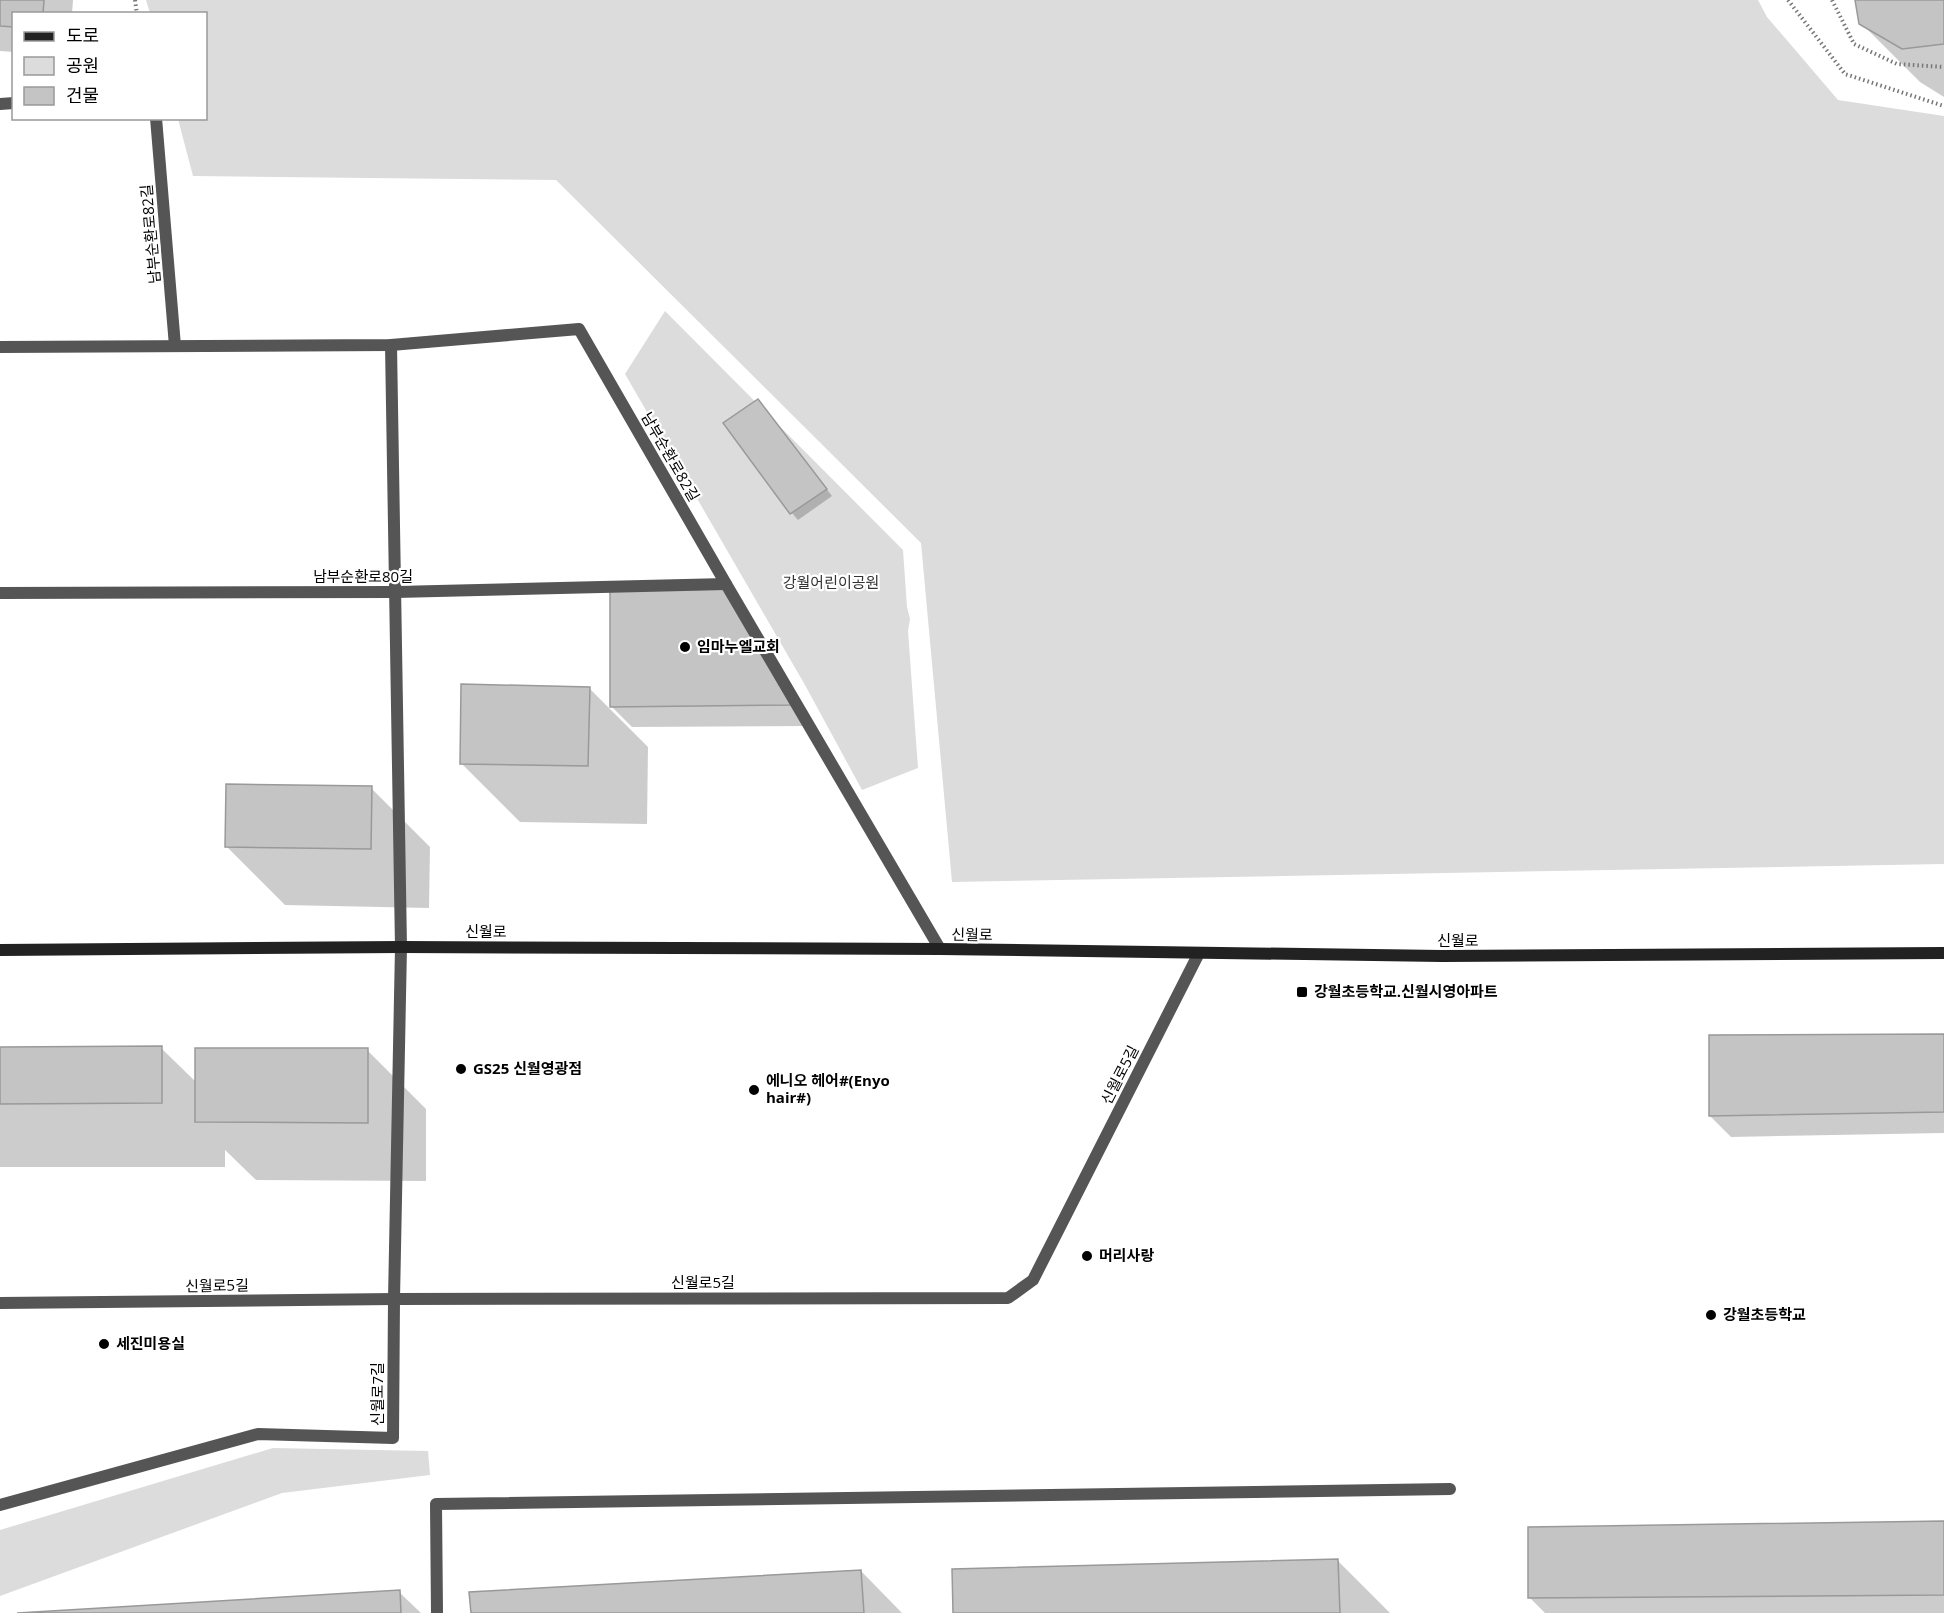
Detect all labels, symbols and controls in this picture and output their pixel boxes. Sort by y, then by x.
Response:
legend [12,12,207,120]
text: 도로 [66,23,99,47]
text: 공원 [66,53,99,77]
text: 건물 [66,83,99,107]
street label: 남부순환로82길 [136,183,164,285]
street label: 남부순환로82길 [637,408,705,505]
street label: 남부순환로80길 [313,566,413,586]
park label: 강월어린이공원 [783,572,879,592]
place label: 임마누엘교회 [697,636,780,656]
marker: 임마누엘교회 [678,640,692,654]
street label: 신월로 [465,921,507,941]
street label: 신월로 [951,924,993,944]
street label: 신월로 [1437,930,1479,950]
place label: 강월초등학교.신월시영아파트 [1314,981,1498,1001]
marker: 강월초등학교.신월시영아파트 [1295,985,1309,999]
street label: 신월로5길 [1096,1042,1142,1108]
place label: GS25 신월영광점 [473,1058,582,1078]
marker: GS25 신월영광점 [454,1062,468,1076]
place label: 에니오 헤어#(Enyo hair#) [766,1070,890,1107]
marker: 에니오 헤어#(Enyo hair#) [747,1083,761,1097]
place label: 머리사랑 [1099,1245,1154,1265]
marker: 머리사랑 [1080,1249,1094,1263]
street label: 신월로5길 [671,1272,735,1292]
street label: 신월로5길 [185,1274,249,1296]
place label: 강월초등학교 [1723,1304,1806,1324]
marker: 강월초등학교 [1704,1308,1718,1322]
place label: 세진미용실 [116,1333,185,1353]
marker: 세진미용실 [97,1337,111,1351]
street label: 신월로7길 [367,1362,387,1426]

